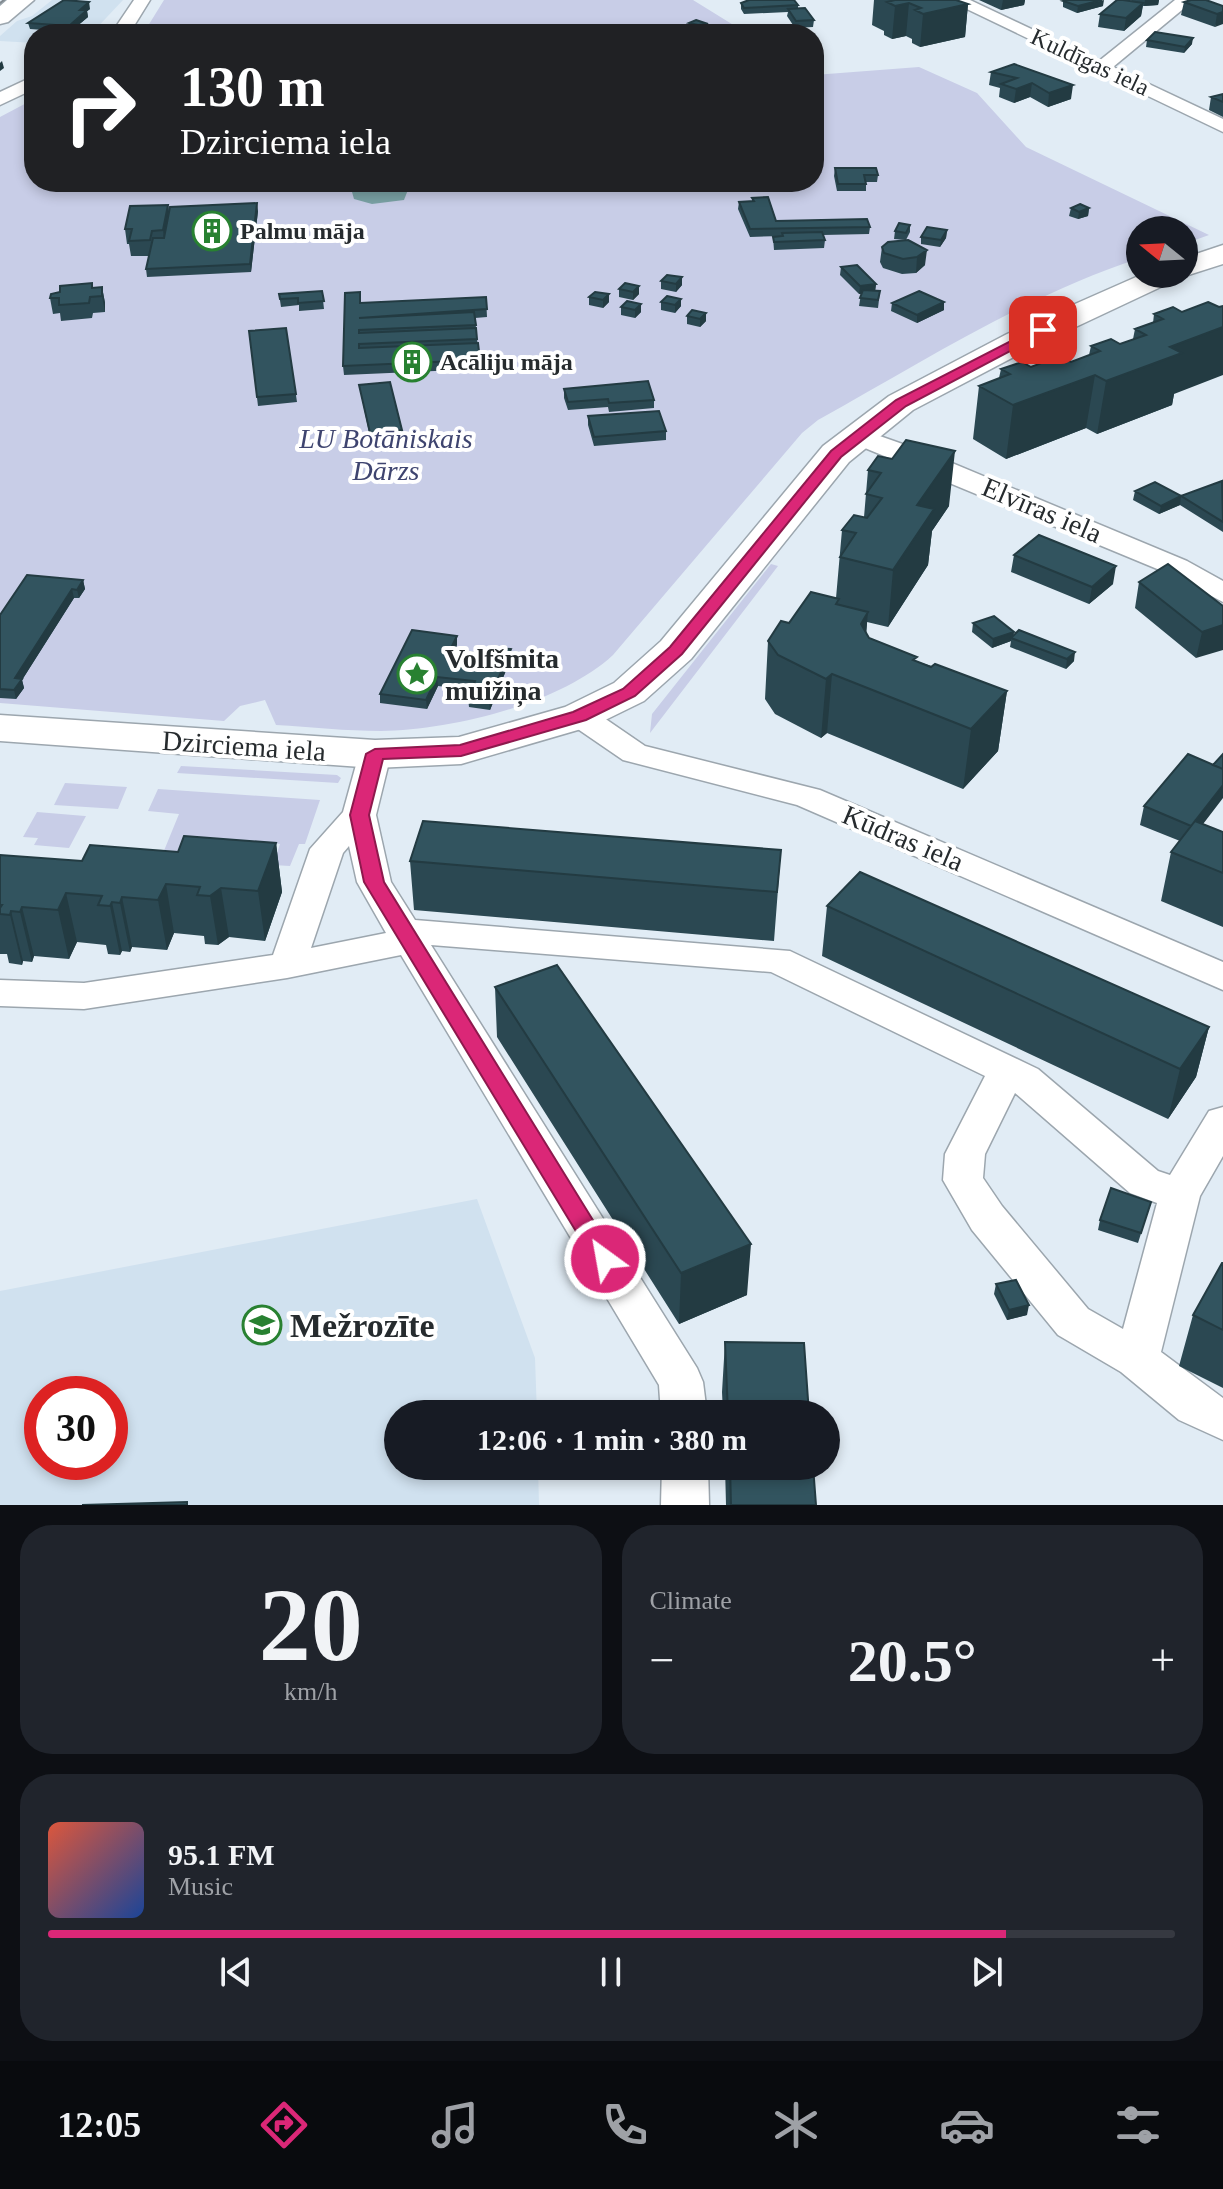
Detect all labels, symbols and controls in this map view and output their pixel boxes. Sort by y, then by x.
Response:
street label: Kuldīgas iela [1027,23,1153,101]
icon: right [48,56,152,160]
text: 130 m [180,56,325,118]
text: Dzirciema iela [180,122,391,162]
building icon: Palmu māja [191,210,233,252]
north arrow [1126,216,1198,288]
map controls [1126,216,1198,288]
place label: Palmu māja [240,218,365,244]
pin [1009,296,1077,364]
icon: arrive [1021,308,1065,352]
building icon: Acāliju māja [391,341,433,383]
place label: Acāliju māja [440,349,573,375]
park label: LU Botāniskais Dārzs [298,423,473,486]
street label: Elvīras iela [978,471,1107,549]
place label: Volfšmita muižiņa [445,643,559,708]
place icon: Volfšmita muižiņa [396,653,438,695]
street label: Dzirciema iela [161,725,327,767]
street label: Kūdras iela [838,799,969,878]
position arrow [563,1217,647,1301]
school or university icon: Mežrozīte [241,1304,283,1346]
place label: Mežrozīte [290,1307,435,1344]
speed limit sign: 30 [24,1376,128,1480]
text: 12:06 · 1 min · 380 m [477,1423,747,1456]
text: 20 [259,1567,363,1682]
text: Climate [650,1586,732,1615]
text: 20.5° [848,1628,977,1694]
text: − [650,1636,674,1685]
text: + [1150,1636,1175,1685]
text: km/h [284,1677,337,1706]
text: 95.1 FM [168,1838,275,1871]
text: Music [168,1872,233,1901]
icon: previous [214,1950,258,1994]
icon: pause [589,1950,633,1994]
icon: next [965,1950,1009,1994]
icon: directions [256,2097,312,2153]
icon: music [427,2097,483,2153]
icon: phone [597,2097,653,2153]
icon: climate [768,2097,824,2153]
icon: car [939,2097,995,2153]
icon: filters [1110,2097,1166,2153]
text: 12:05 [57,2105,141,2145]

